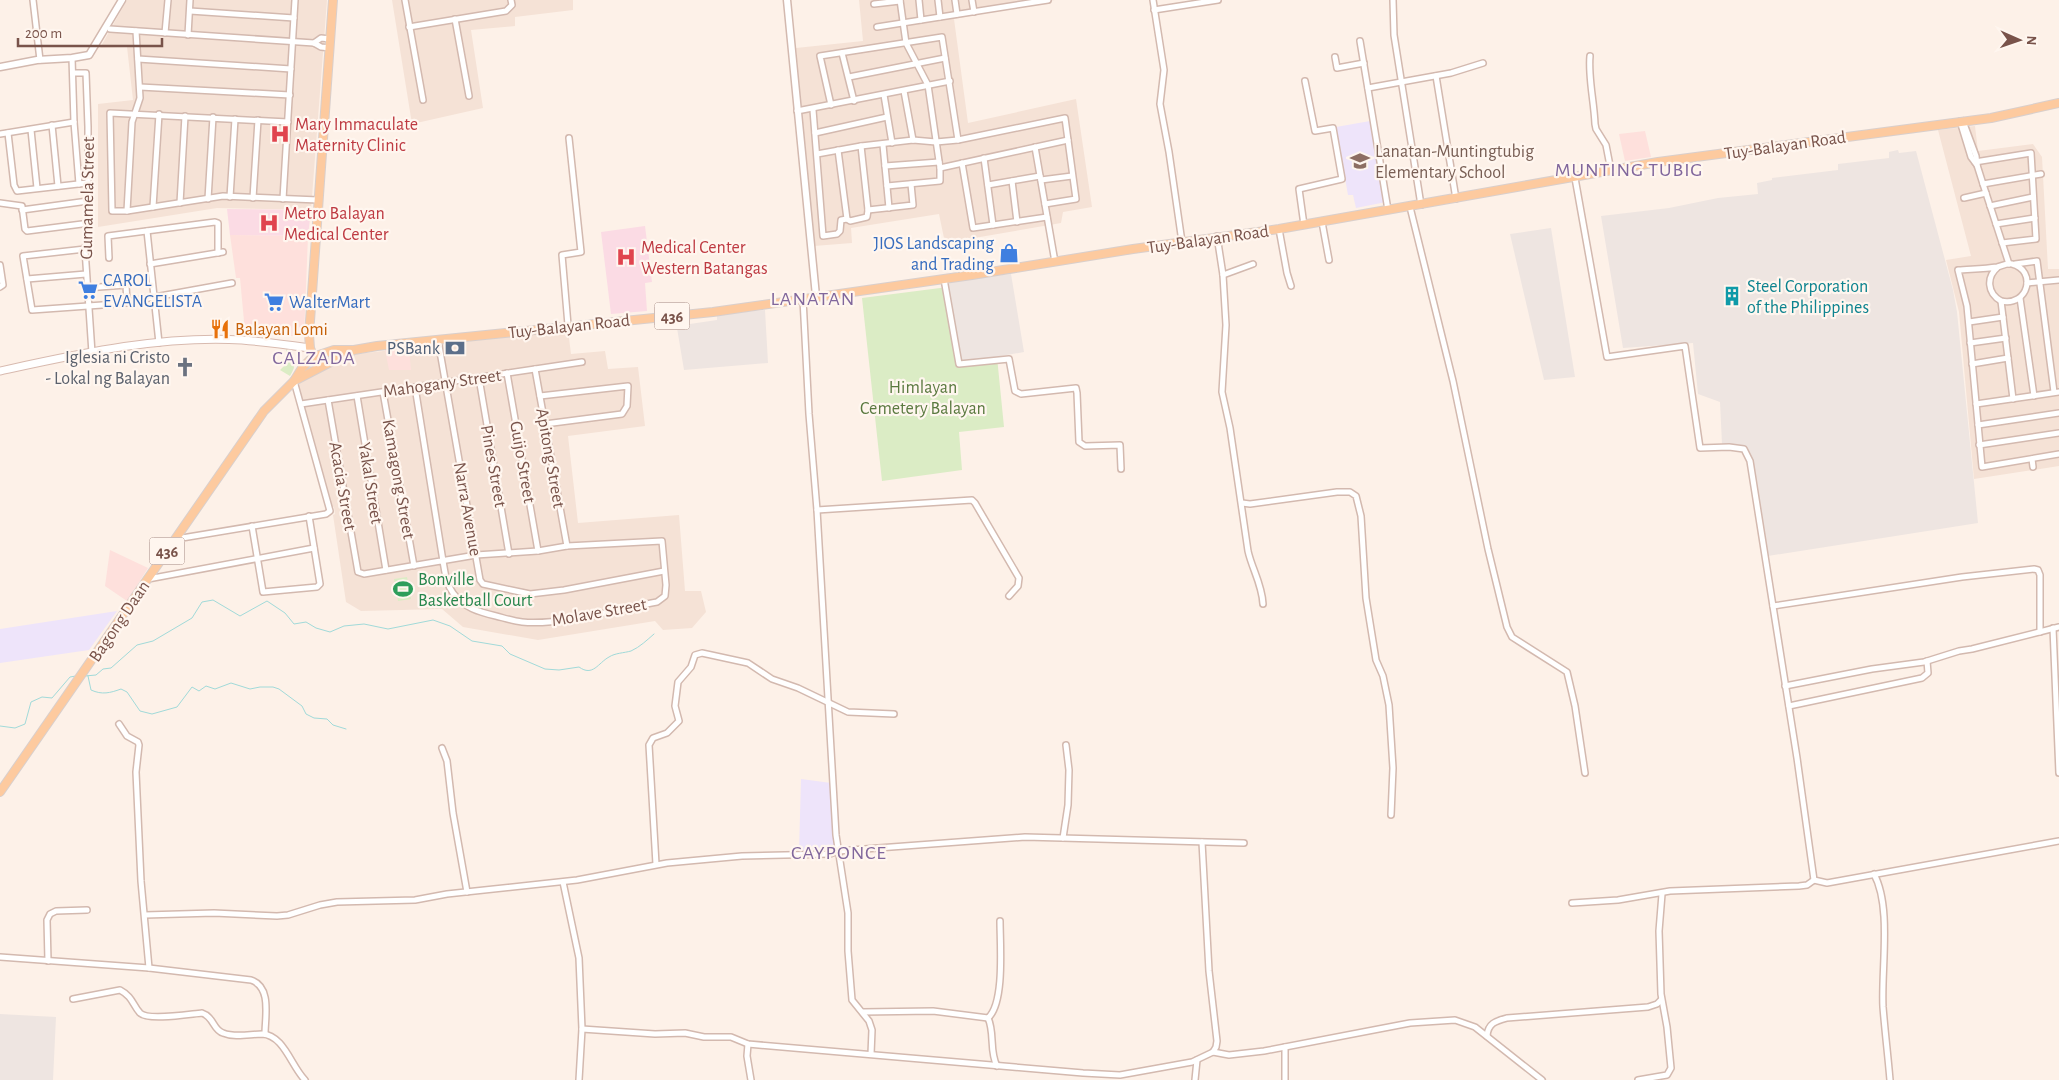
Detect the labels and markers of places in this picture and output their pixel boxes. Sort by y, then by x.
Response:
place label: Mary Immaculate Maternity Clinic [295,116,418,155]
hospital icon: Mary Immaculate Maternity Clinic [269,123,291,145]
place label: Lanatan-Muntingtubig Elementary School [1375,143,1534,182]
school or university icon: Lanatan-Muntingtubig Elementary School [1349,150,1371,172]
place label: Metro Balayan Medical Center [284,205,389,244]
hospital icon: Metro Balayan Medical Center [258,212,280,234]
place label: JIOS Landscaping and Trading [873,235,994,274]
place label: Medical Center Western Batangas [641,239,768,278]
shop icon: JIOS Landscaping and Trading [998,242,1020,264]
hospital icon: Medical Center Western Batangas [615,246,637,268]
place label: CAROL EVANGELISTA [103,272,203,311]
place label: Steel Corporation of the Philippines [1747,278,1869,317]
supermarket icon: CAROL EVANGELISTA [77,279,99,301]
building icon: Steel Corporation of the Philippines [1721,285,1743,307]
supermarket icon: WalterMart [263,291,285,313]
place label: WalterMart [289,294,370,312]
restaurant icon: Balayan Lomi [209,318,231,340]
place label: Balayan Lomi [235,321,328,339]
bank icon: PSBank [444,337,466,359]
place label: PSBank [387,340,441,358]
place label: Iglesia ni Cristo - Lokal ng Balayan [45,349,170,388]
church icon: Iglesia ni Cristo - Lokal ng Balayan [174,356,196,378]
place label: Bonville Basketball Court [418,571,533,610]
sports icon: Bonville Basketball Court [392,578,414,600]

